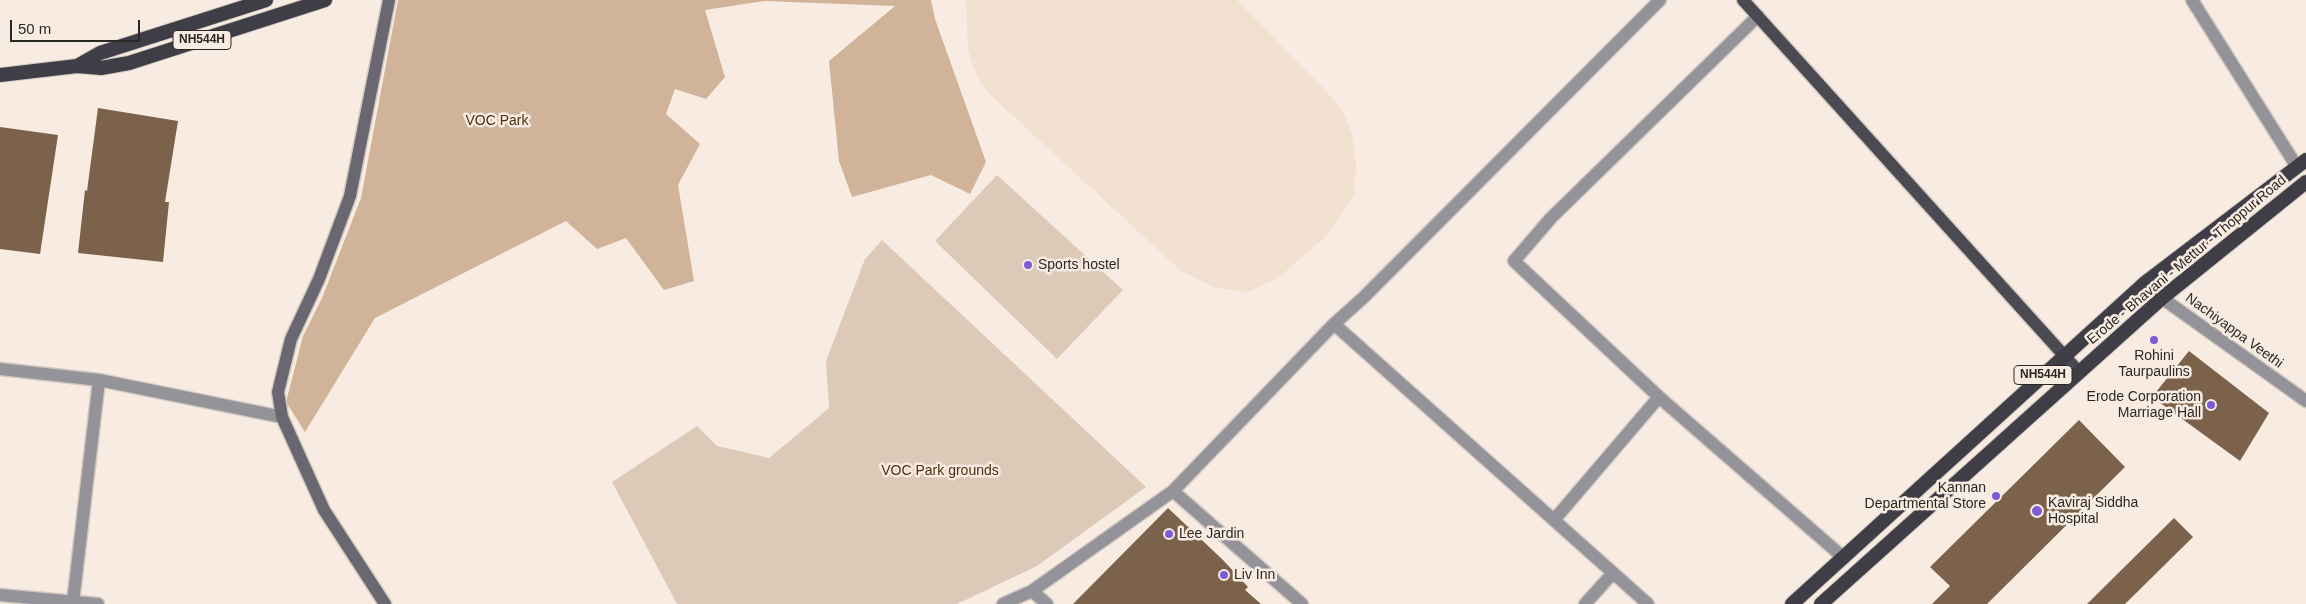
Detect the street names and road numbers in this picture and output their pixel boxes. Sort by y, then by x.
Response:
road number: NH544H [173,30,231,50]
street label: Erode - Bhavani - Mettur - Thoppur Road [2084,172,2290,348]
street label: Nachiyappa Veethi [2182,290,2286,372]
road number: NH544H [2014,366,2072,384]

